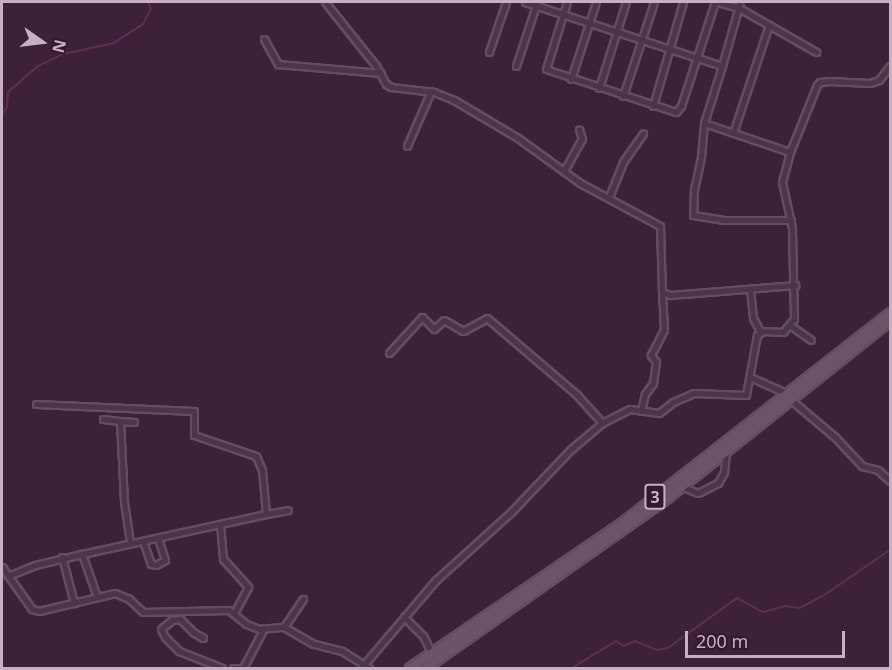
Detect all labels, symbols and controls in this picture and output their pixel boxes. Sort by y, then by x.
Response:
north arrow [12,12,72,72]
text: N [47,37,72,55]
road number: 3 [643,484,667,510]
scale bar [688,619,848,657]
text: 200 m [696,629,748,653]

